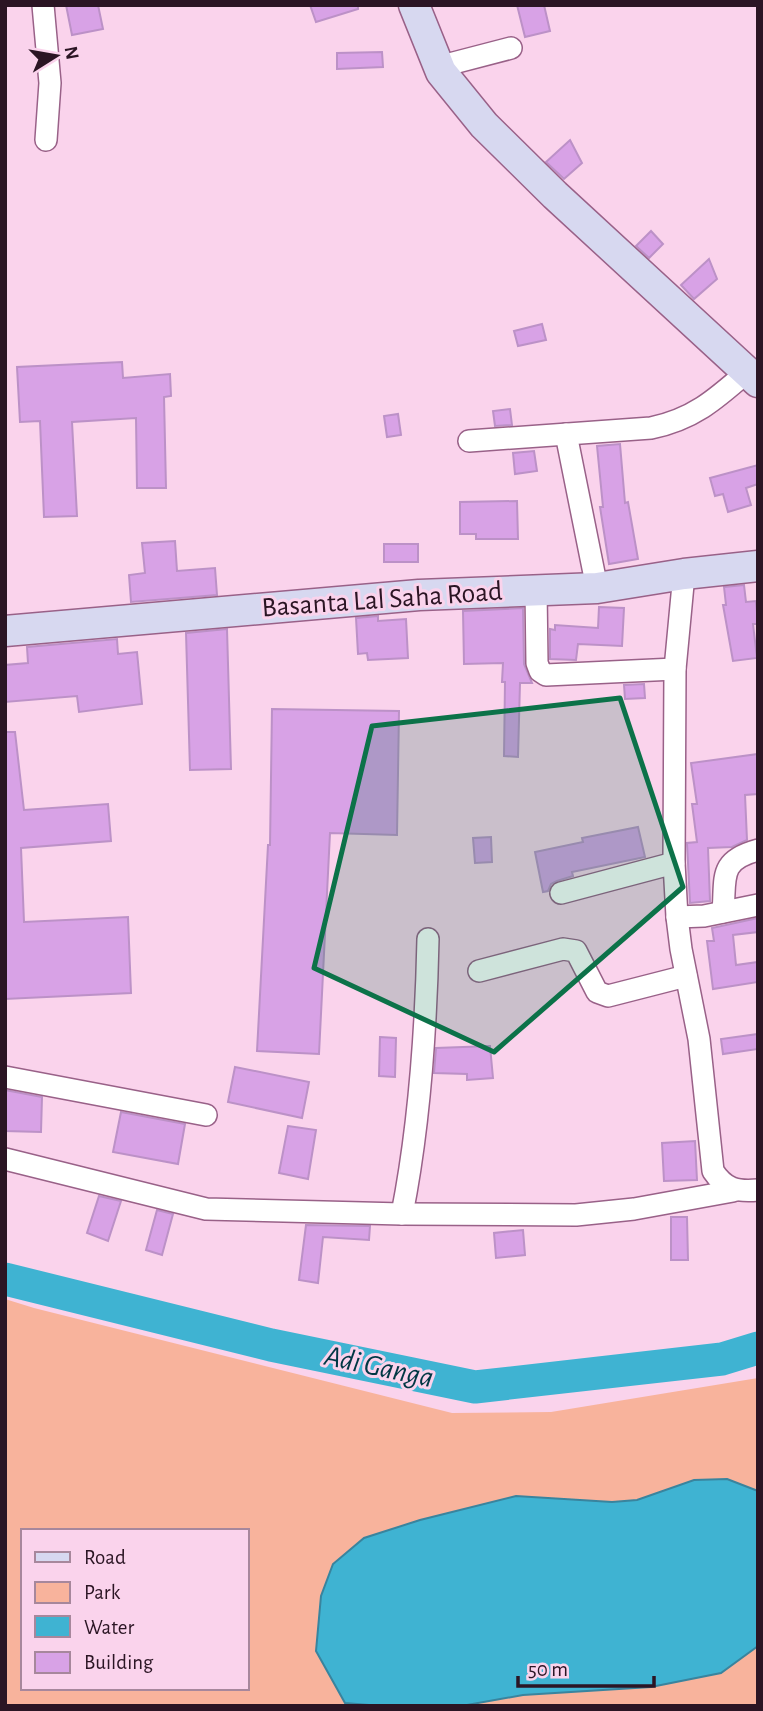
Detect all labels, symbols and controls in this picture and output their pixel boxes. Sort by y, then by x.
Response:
north arrow [21,21,91,91]
text: N [61,45,82,61]
street label: Basanta Lal Saha Road [261,578,503,622]
water label: Adi Ganga [321,1341,436,1393]
legend [21,1529,248,1690]
text: Road [84,1547,126,1568]
text: Park [84,1582,121,1603]
text: Water [84,1617,134,1638]
scale bar [518,1644,654,1688]
text: Building [84,1652,154,1673]
text: 50 m [528,1659,568,1680]

